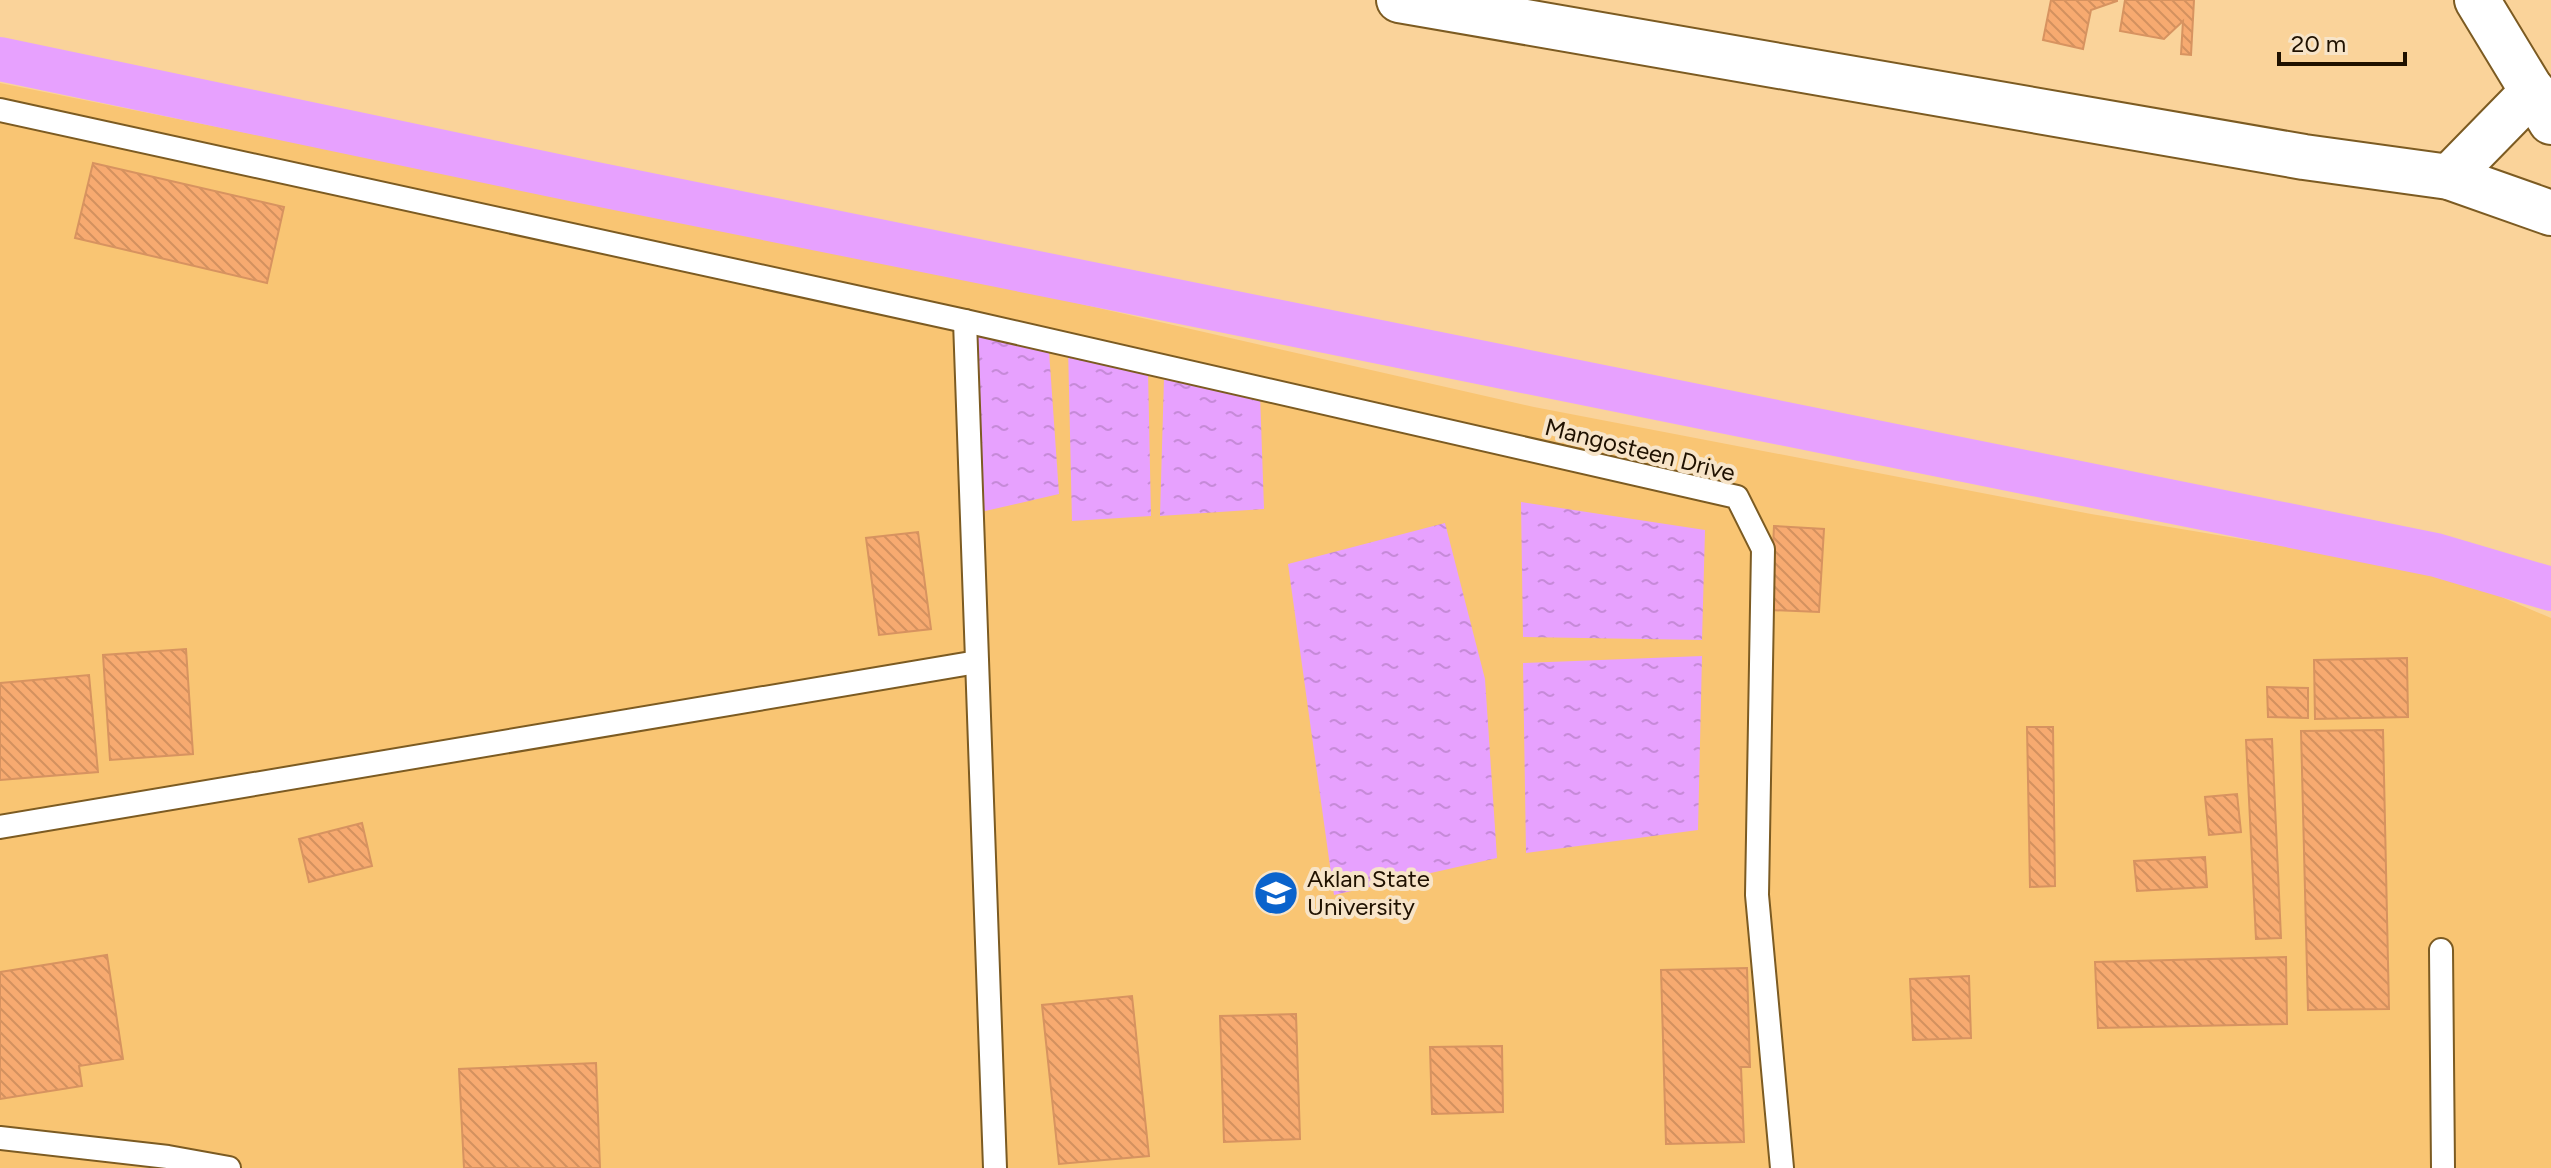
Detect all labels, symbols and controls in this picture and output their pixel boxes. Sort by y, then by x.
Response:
scale bar [2279,16,2405,66]
text: 20 m [2291,29,2346,58]
street label: Mangosteen Drive [1542,412,1738,487]
place label: Aklan State University [1307,864,1430,921]
school or university icon: Aklan State University [1252,869,1300,917]

